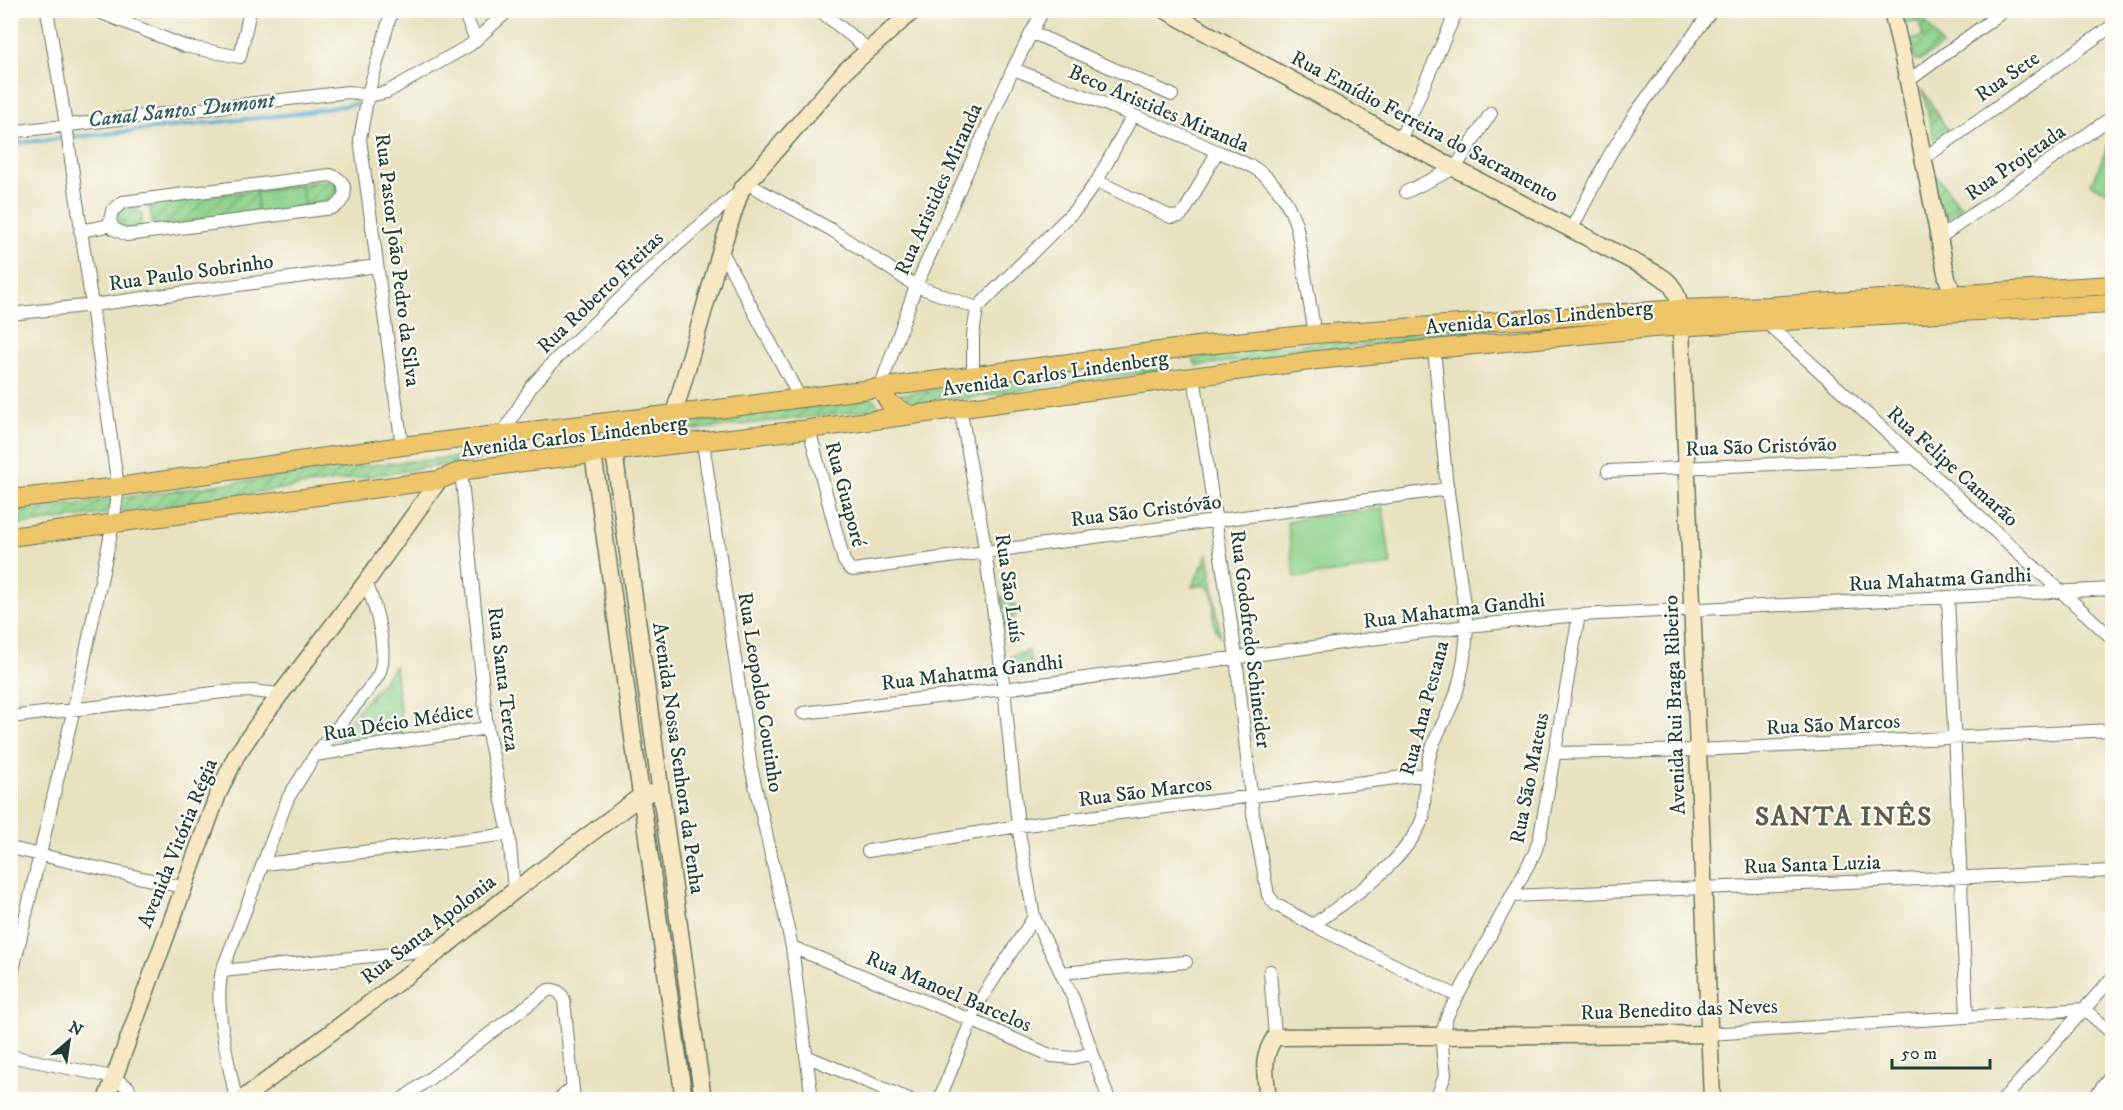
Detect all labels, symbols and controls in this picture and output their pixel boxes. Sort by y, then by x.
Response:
street label: Rua Emídio Ferreira do Sacramento [1286,45,1563,209]
street label: Rua Sete [1970,45,2045,108]
street label: Beco Aristides Miranda [1064,59,1253,159]
water label: Canal Santos Dumont [87,87,277,134]
street label: Rua Aristides Miranda [889,99,989,279]
street label: Rua Projetada [1960,119,2071,207]
street label: Rua Pastor João Pedro da Silva [369,132,425,388]
street label: Rua Roberto Freitas [532,226,669,360]
street label: Rua Paulo Sobrinho [107,249,275,297]
street label: Avenida Carlos Lindenberg [1424,295,1654,341]
street label: Avenida Carlos Lindenberg [941,345,1171,403]
street label: Rua Felipe Camarão [1881,401,2024,533]
street label: Avenida Carlos Lindenberg [459,410,690,464]
street label: Rua São Cristóvão [1685,431,1837,463]
street label: Rua Guaporé [818,439,872,550]
street label: Rua São Cristóvão [1069,489,1223,533]
street label: Rua Godofredo Schineider [1224,528,1276,750]
street label: Rua São Luís [988,532,1030,644]
street label: Rua Mahatma Gandhi [1848,562,2032,598]
street label: Rua Mahatma Gandhi [1362,587,1546,635]
street label: Rua Leopoldo Coutinho [731,590,789,794]
street label: Avenida Rui Braga Ribeiro [1658,595,1692,815]
street label: Rua Santa Tereza [481,605,525,753]
street label: Avenida Nossa Senhora da Penha [646,621,710,896]
street label: Rua Ana Pestana [1394,638,1455,778]
street label: Rua Mahatma Gandhi [880,649,1064,697]
street label: Rua Décio Médice [321,698,476,748]
street label: Rua São Marcos [1765,709,1901,741]
street label: Rua São Mateus [1505,710,1555,846]
street label: Avenida Vitória Régia [132,755,224,932]
street label: Rua São Marcos [1077,771,1213,813]
district label: SANTA INÊS [1755,800,1933,834]
street label: Rua Santa Luzia [1743,850,1881,880]
street label: Rua Santa Apolonia [356,869,501,991]
street label: Rua Manoel Barcelos [862,945,1035,1039]
street label: Rua Benedito das Neves [1580,994,1778,1026]
north arrow [39,1011,99,1071]
text: N [65,1017,86,1041]
scale bar [1892,1032,1990,1070]
text: 50 m [1901,1043,1937,1065]

